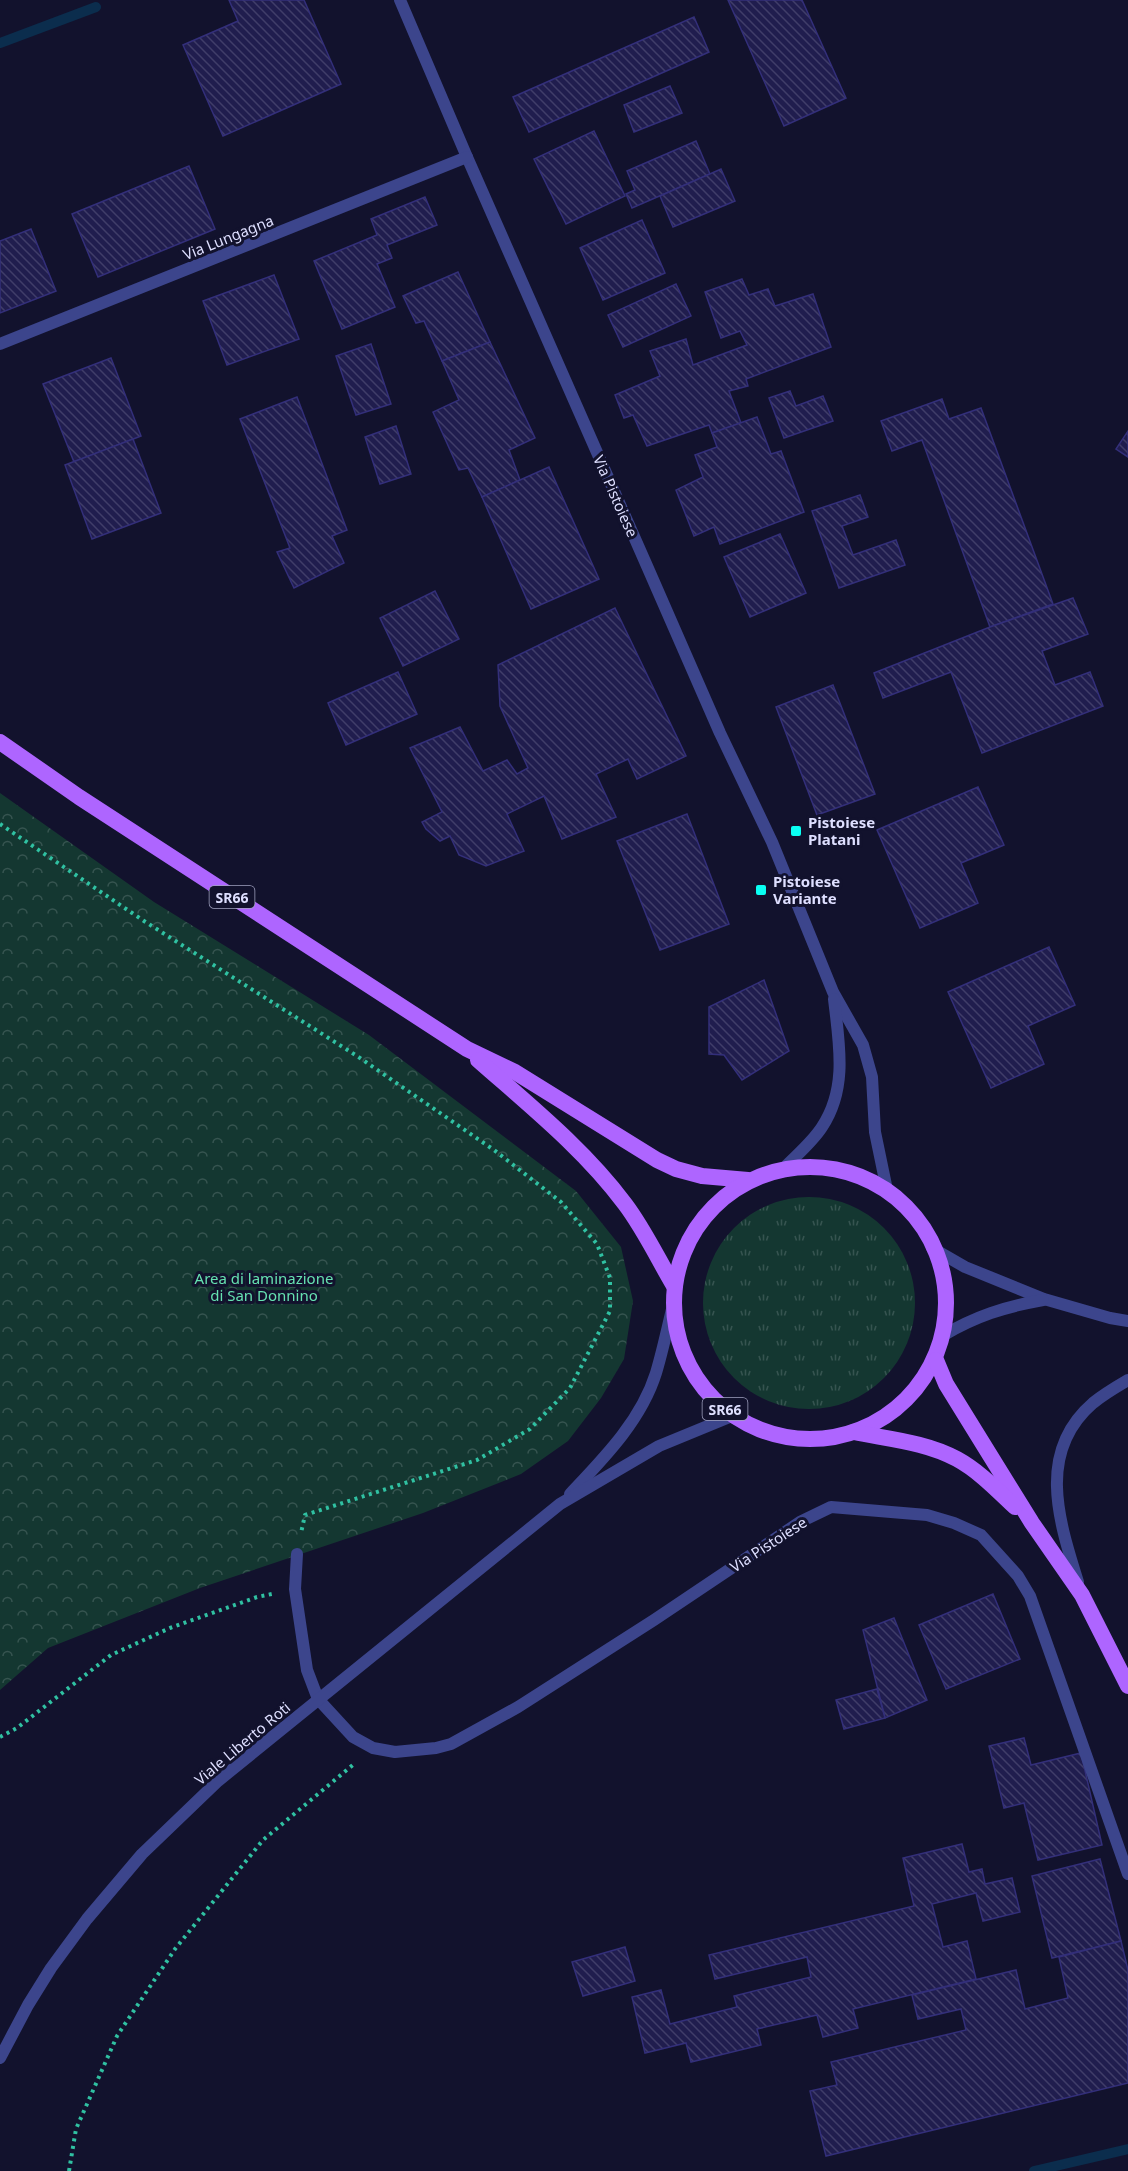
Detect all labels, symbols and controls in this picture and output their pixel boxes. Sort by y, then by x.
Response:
street label: Via Lungagna [180,210,276,264]
street label: Via Pistoiese [589,452,643,540]
place label: Pistoiese Platani [808,812,875,849]
marker: Pistoiese Platani [789,824,803,838]
place label: Pistoiese Variante [773,871,840,908]
marker: Pistoiese Variante [754,883,768,897]
road number: SR66 [210,886,254,908]
park label: Area di laminazione di San Donnino [195,1268,333,1305]
road number: SR66 [702,1398,748,1420]
street label: Via Pistoiese [726,1512,810,1576]
street label: Viale Liberto Roti [190,1697,294,1789]

